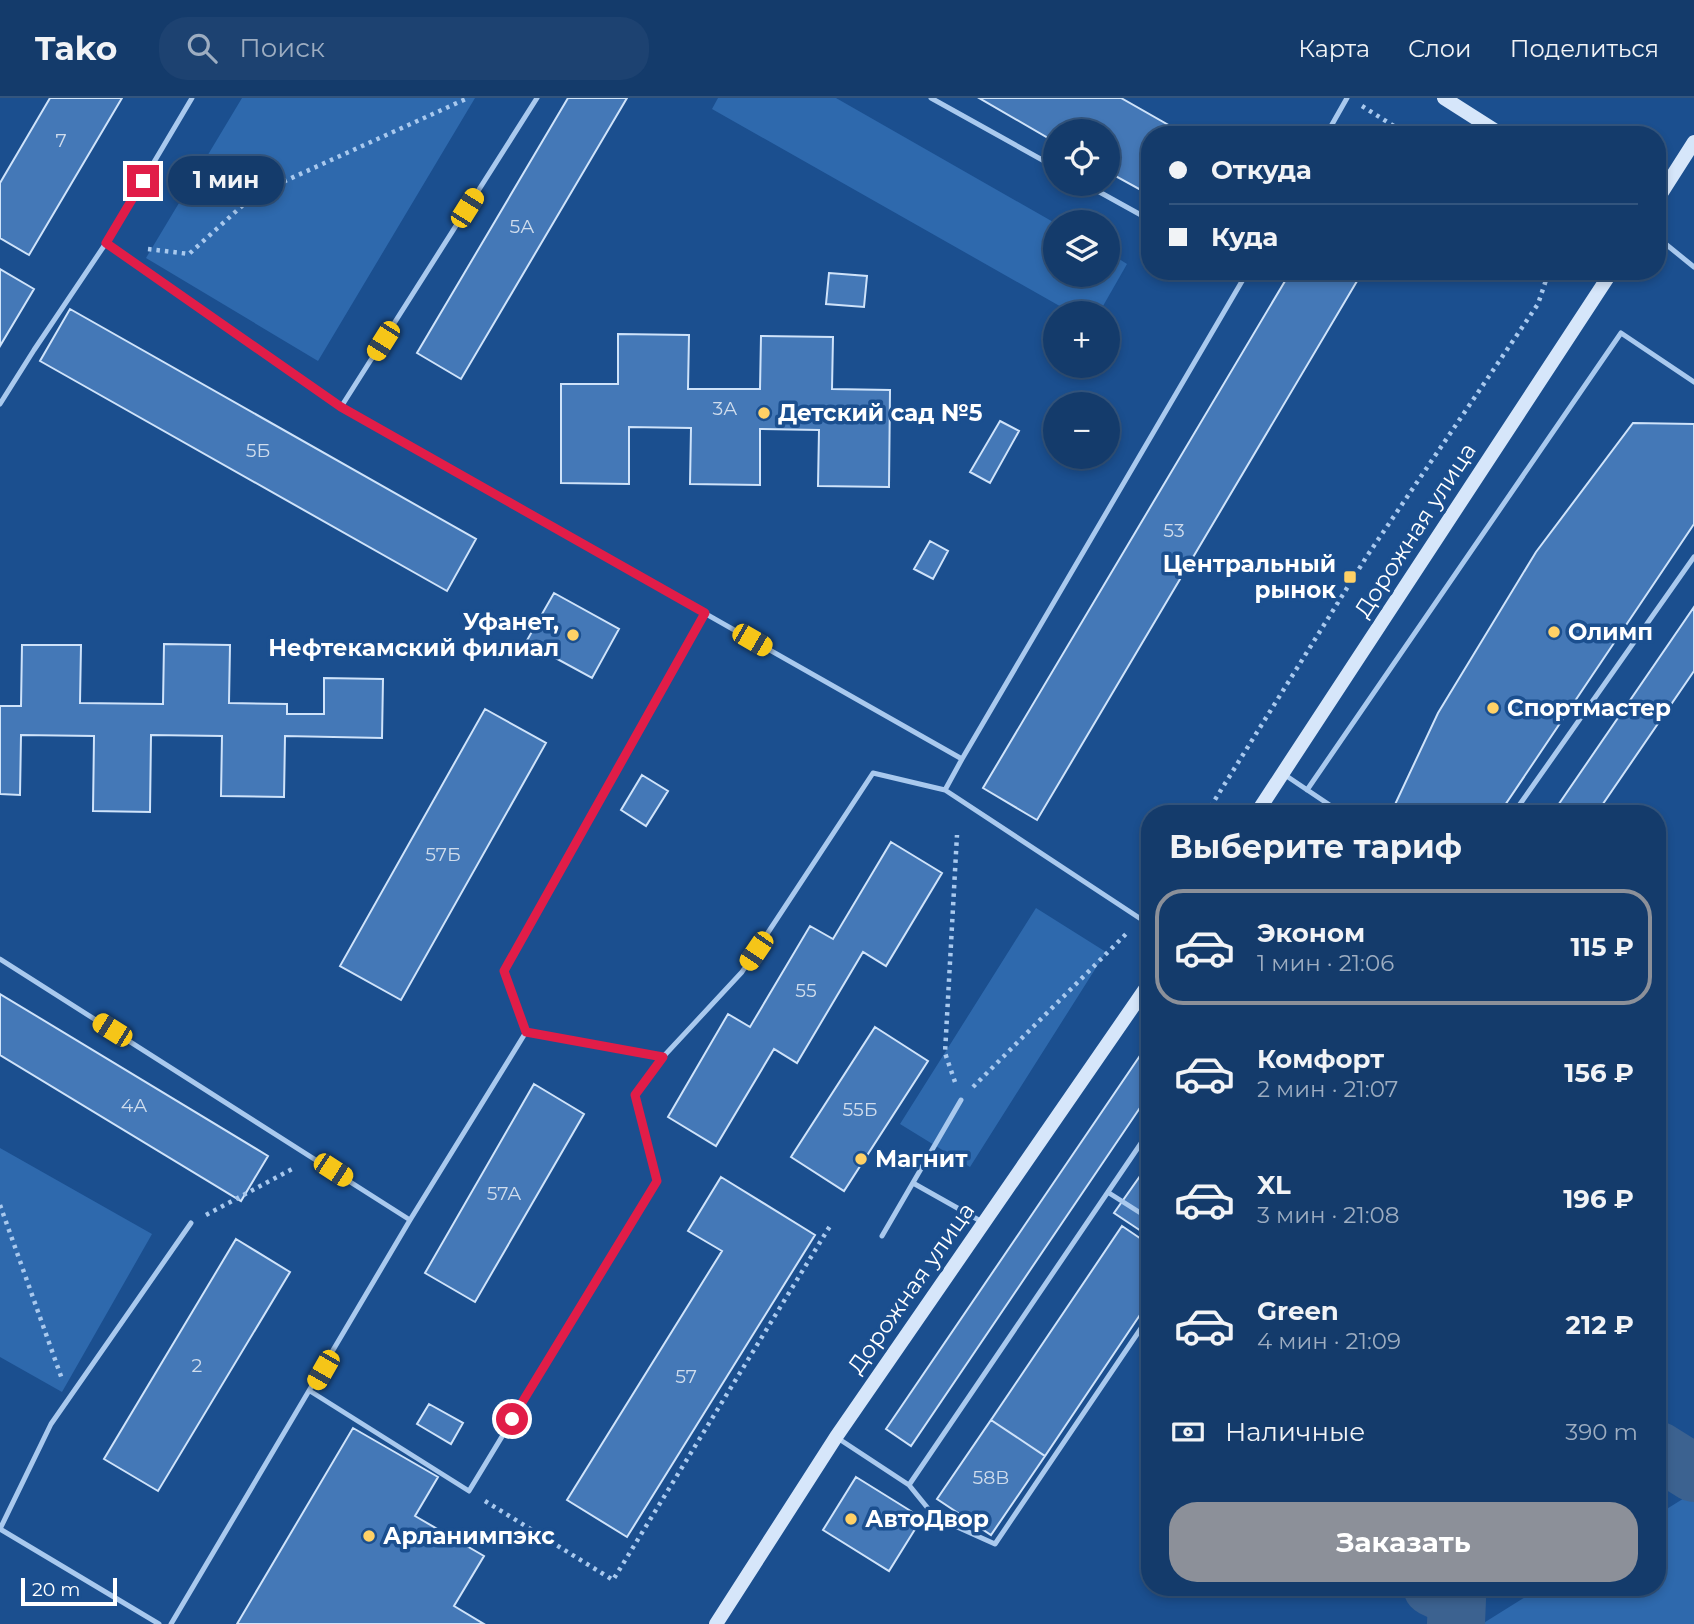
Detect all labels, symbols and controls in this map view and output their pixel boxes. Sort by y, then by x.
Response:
search box [159,17,649,80]
text: Tako [35,28,117,68]
icon: search [183,29,221,67]
text: Поиск [239,32,325,64]
text: Карта [1298,34,1370,63]
text: Слои [1408,34,1472,63]
text: Поделиться [1510,34,1659,63]
map controls [1043,119,1120,469]
button: locate [1043,119,1120,196]
house number: 7 [55,129,67,152]
text: Откуда [1211,154,1312,186]
callout: 1 мин [168,156,283,206]
route end [127,165,159,197]
text: 1 мин [193,166,259,194]
car [447,185,488,231]
button: layers [1043,210,1120,287]
house number: 5А [510,215,534,238]
text: Куда [1211,221,1278,253]
button: + [1043,301,1120,378]
car [363,318,404,364]
button: − [1043,392,1120,469]
house number: 3А [713,397,737,420]
place label: Детский сад №5 [778,399,983,427]
marker: Детский сад №5 [756,405,772,421]
street label: Дорожная улица [1348,438,1482,622]
house number: 5Б [246,439,270,462]
house number: 53 [1163,519,1185,542]
place label: Центральный рынок [1163,550,1336,604]
marker: Центральный рынок [1342,569,1358,585]
place label: Уфанет, Нефтекамский филиал [268,608,559,662]
place label: Олимп [1568,618,1653,646]
car [729,620,776,660]
marker: Олимп [1546,624,1562,640]
marker: Уфанет, Нефтекамский филиал [565,627,581,643]
place label: Спортмастер [1507,694,1671,722]
marker: Спортмастер [1485,700,1501,716]
text: Выберите тариф [1169,827,1462,866]
house number: 57Б [425,843,461,866]
icon: car [1173,916,1236,979]
text: Эконом [1257,917,1365,949]
car [736,928,777,974]
text: 115 ₽ [1571,931,1634,963]
text: 1 мин · 21:06 [1257,949,1394,977]
house number: 55 [795,979,817,1002]
car [89,1010,136,1050]
icon: car [1173,1042,1236,1105]
text: Комфорт [1257,1043,1384,1075]
text: 156 ₽ [1564,1057,1634,1089]
text: 2 мин · 21:07 [1257,1075,1398,1103]
house number: 4А [121,1094,147,1117]
house number: 55Б [842,1098,878,1121]
place label: Магнит [875,1145,968,1173]
car [310,1150,357,1190]
marker: Магнит [853,1151,869,1167]
icon: car [1173,1168,1236,1231]
text: XL [1257,1169,1291,1201]
house number: 57А [487,1182,521,1205]
text: 196 ₽ [1563,1183,1634,1215]
street label: Дорожная улица [842,1197,980,1379]
text: 3 мин · 21:08 [1257,1201,1400,1229]
icon: car [1173,1294,1236,1357]
text: Green [1257,1295,1339,1327]
text: 212 ₽ [1566,1309,1634,1341]
text: 4 мин · 21:09 [1257,1327,1401,1355]
car [304,1347,343,1393]
house number: 2 [192,1354,203,1377]
house number: 57 [675,1365,697,1388]
route start [496,1403,528,1435]
icon: cash [1169,1413,1207,1451]
text: Наличные [1225,1416,1365,1448]
text: 390 m [1565,1418,1638,1446]
house number: 58В [972,1466,1010,1489]
button: Заказать [1169,1502,1638,1582]
place label: АвтоДвор [865,1505,989,1533]
marker: АвтоДвор [843,1511,859,1527]
place label: Арланимпэкс [383,1522,555,1550]
marker: Арланимпэкс [361,1528,377,1544]
scale bar [21,1575,117,1607]
text: 20 m [32,1578,80,1601]

